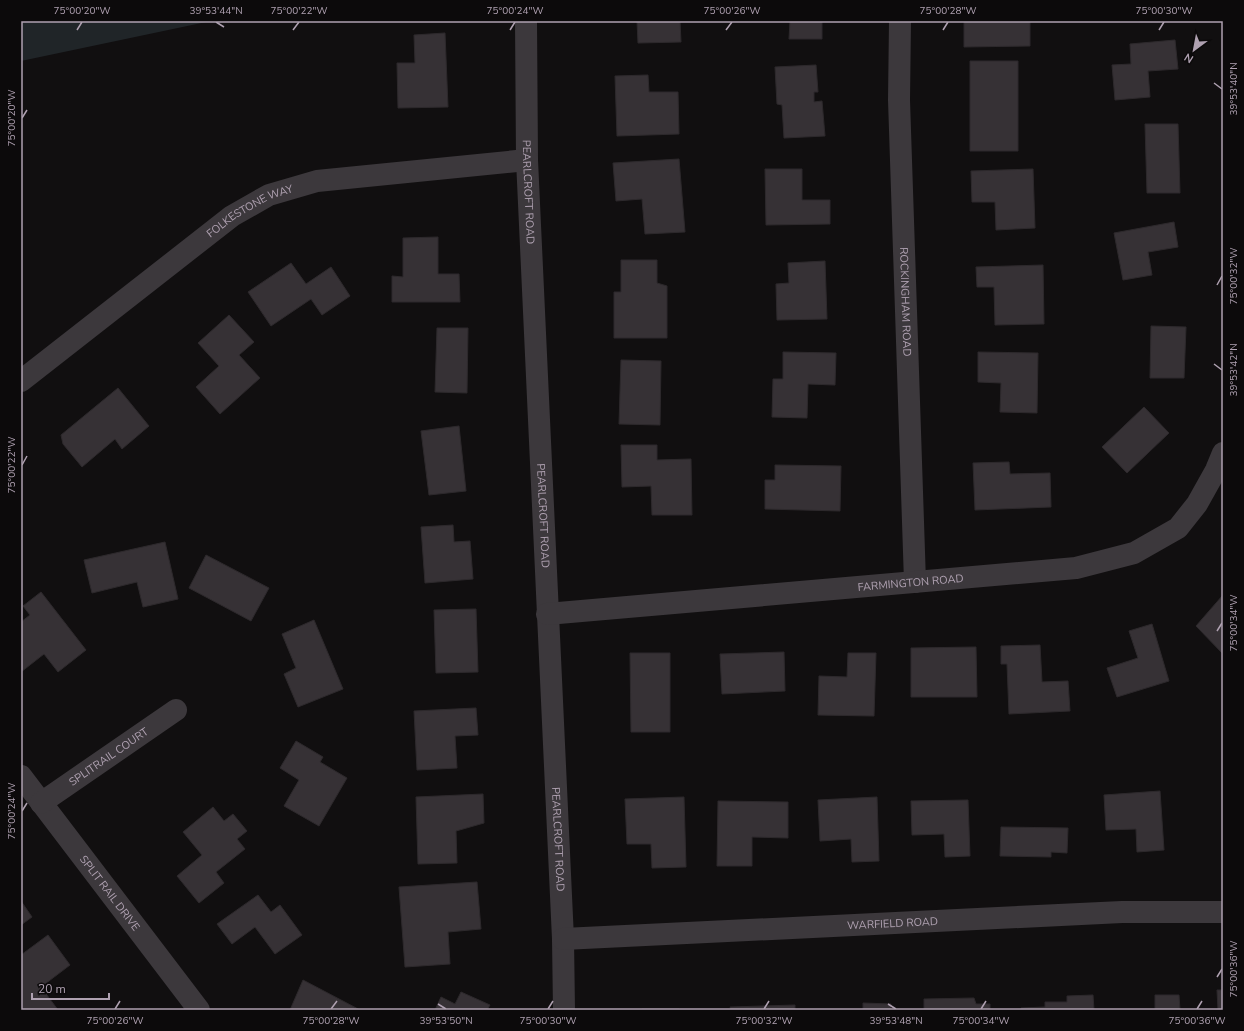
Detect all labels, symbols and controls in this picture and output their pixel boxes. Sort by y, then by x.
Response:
text: 75°00'20"W [54,4,110,18]
text: 39°53'44"N [189,4,243,18]
text: 75°00'22"W [271,4,327,18]
text: 75°00'24"W [487,4,543,18]
text: 75°00'26"W [704,4,760,18]
text: 75°00'28"W [920,4,976,18]
text: 75°00'30"W [1136,4,1192,18]
north arrow [1174,30,1214,70]
text: N [1181,50,1196,67]
text: 39°53'40"N [1227,62,1241,116]
text: 75°00'20"W [5,90,19,146]
street label: PEARLCROFT ROAD [519,140,538,245]
street label: FOLKESTONE WAY [203,181,295,241]
street label: ROCKINGHAM ROAD [896,247,915,357]
text: 75°00'32"W [1227,248,1241,304]
text: 39°53'42"N [1227,343,1241,397]
text: 75°00'22"W [5,437,19,493]
street label: PEARLCROFT ROAD [534,463,553,568]
street label: FARMINGTON ROAD [857,570,964,594]
text: 75°00'34"W [1227,595,1241,651]
street label: SPLITRAIL COURT [66,724,152,789]
text: 75°00'24"W [5,783,19,839]
street label: PEARLCROFT ROAD [548,787,568,892]
street label: SPLIT RAIL DRIVE [76,852,144,934]
street label: WARFIELD ROAD [847,913,938,933]
text: 75°00'36"W [1227,941,1241,997]
scale bar [32,975,109,1001]
text: 20 m [38,981,66,997]
text: 75°00'26"W [87,1014,143,1028]
text: 75°00'28"W [303,1014,359,1028]
text: 39°53'50"N [419,1014,473,1028]
text: 75°00'30"W [520,1014,576,1028]
text: 75°00'32"W [736,1014,792,1028]
text: 39°53'48"N [869,1014,923,1028]
text: 75°00'34"W [953,1014,1009,1028]
text: 75°00'36"W [1169,1014,1225,1028]

